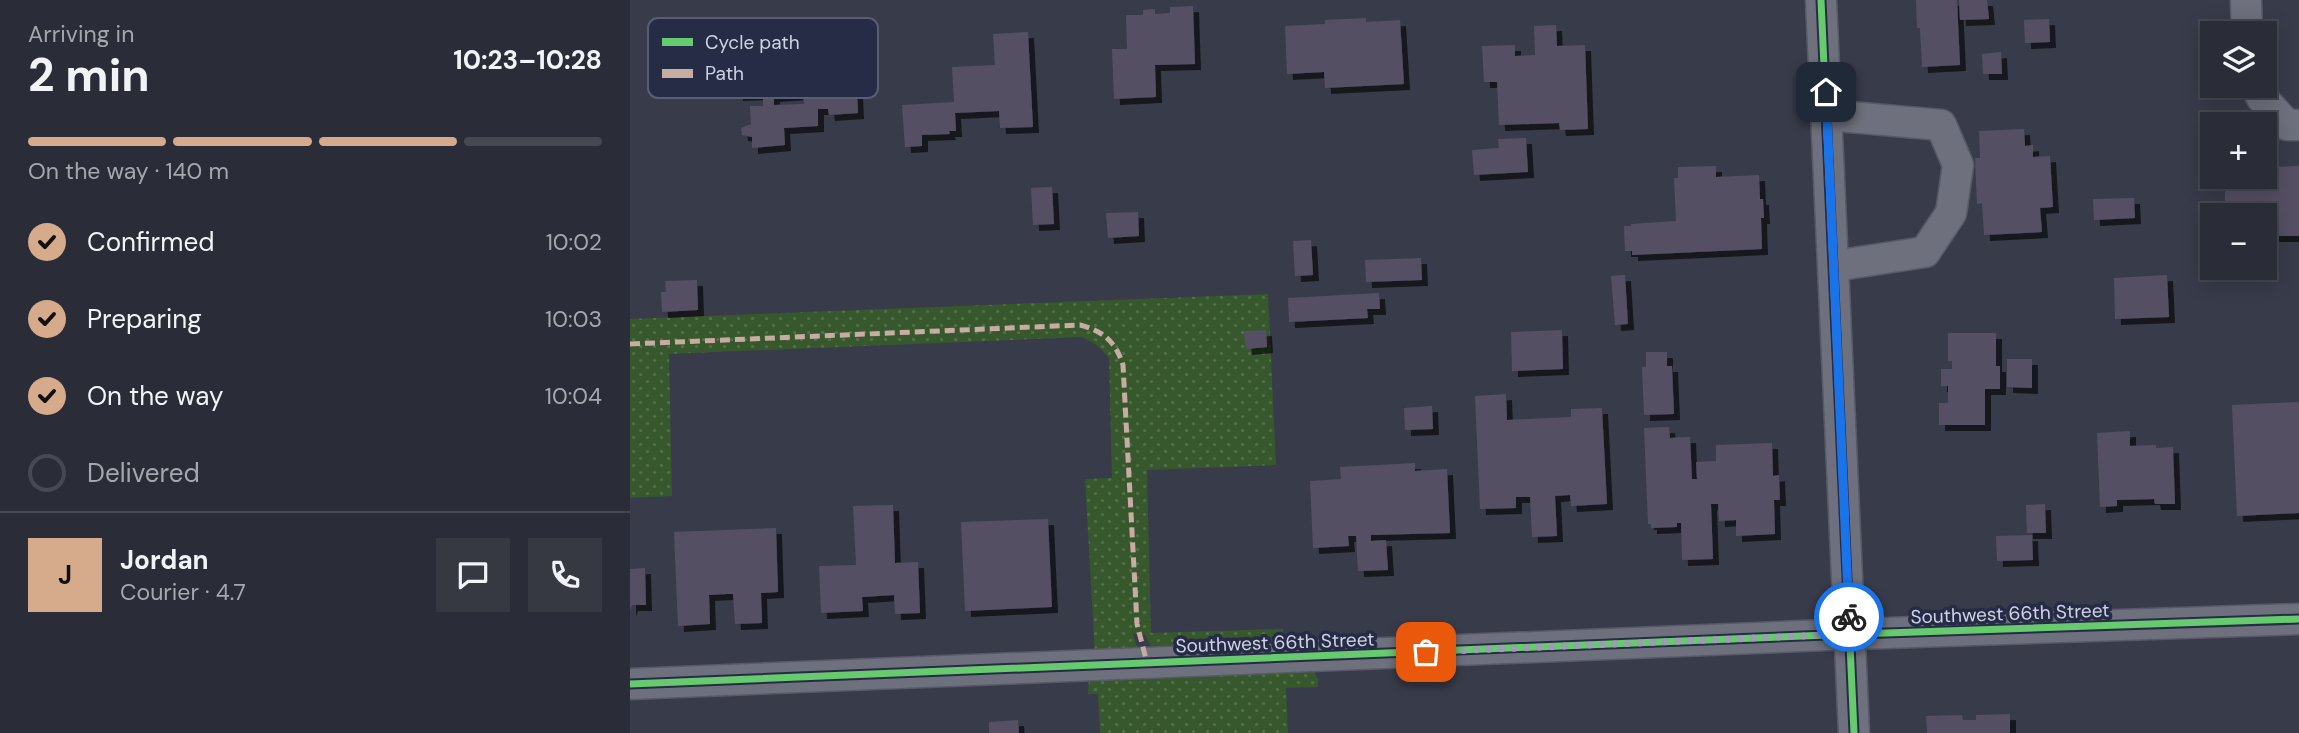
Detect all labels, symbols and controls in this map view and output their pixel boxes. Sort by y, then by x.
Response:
legend [648,18,878,98]
text: Arriving in [28,19,134,49]
map controls [2200,21,2277,280]
button: layers [2200,21,2277,98]
text: Cycle path [705,30,800,55]
text: 10:23–10:28 [453,43,602,77]
text: 2 min [28,45,150,105]
text: Path [705,61,744,86]
pin [1796,62,1856,122]
icon: home [1807,73,1845,111]
button: + [2200,112,2277,189]
text: On the way · 140 m [28,156,229,186]
button: − [2200,203,2277,280]
icon: check [28,223,66,261]
text: Confirmed [87,225,214,259]
text: 10:02 [546,227,602,257]
icon: check [28,300,66,338]
text: Preparing [87,302,202,336]
text: 10:03 [545,304,602,334]
icon: check [28,377,66,415]
text: On the way [87,379,223,413]
text: 10:04 [545,381,602,411]
text: Delivered [87,456,200,490]
button: chat [436,538,510,612]
button: phone [528,538,602,612]
text: Jordan [120,543,209,577]
text: J [58,558,72,592]
text: Courier · 4.7 [120,577,246,607]
courier [1814,582,1884,652]
icon: bike [1830,598,1868,636]
street label: Southwest 66th Street [1910,598,2110,629]
pin [1396,622,1456,682]
street label: Southwest 66th Street [1175,627,1375,658]
icon: bag [1407,633,1445,671]

